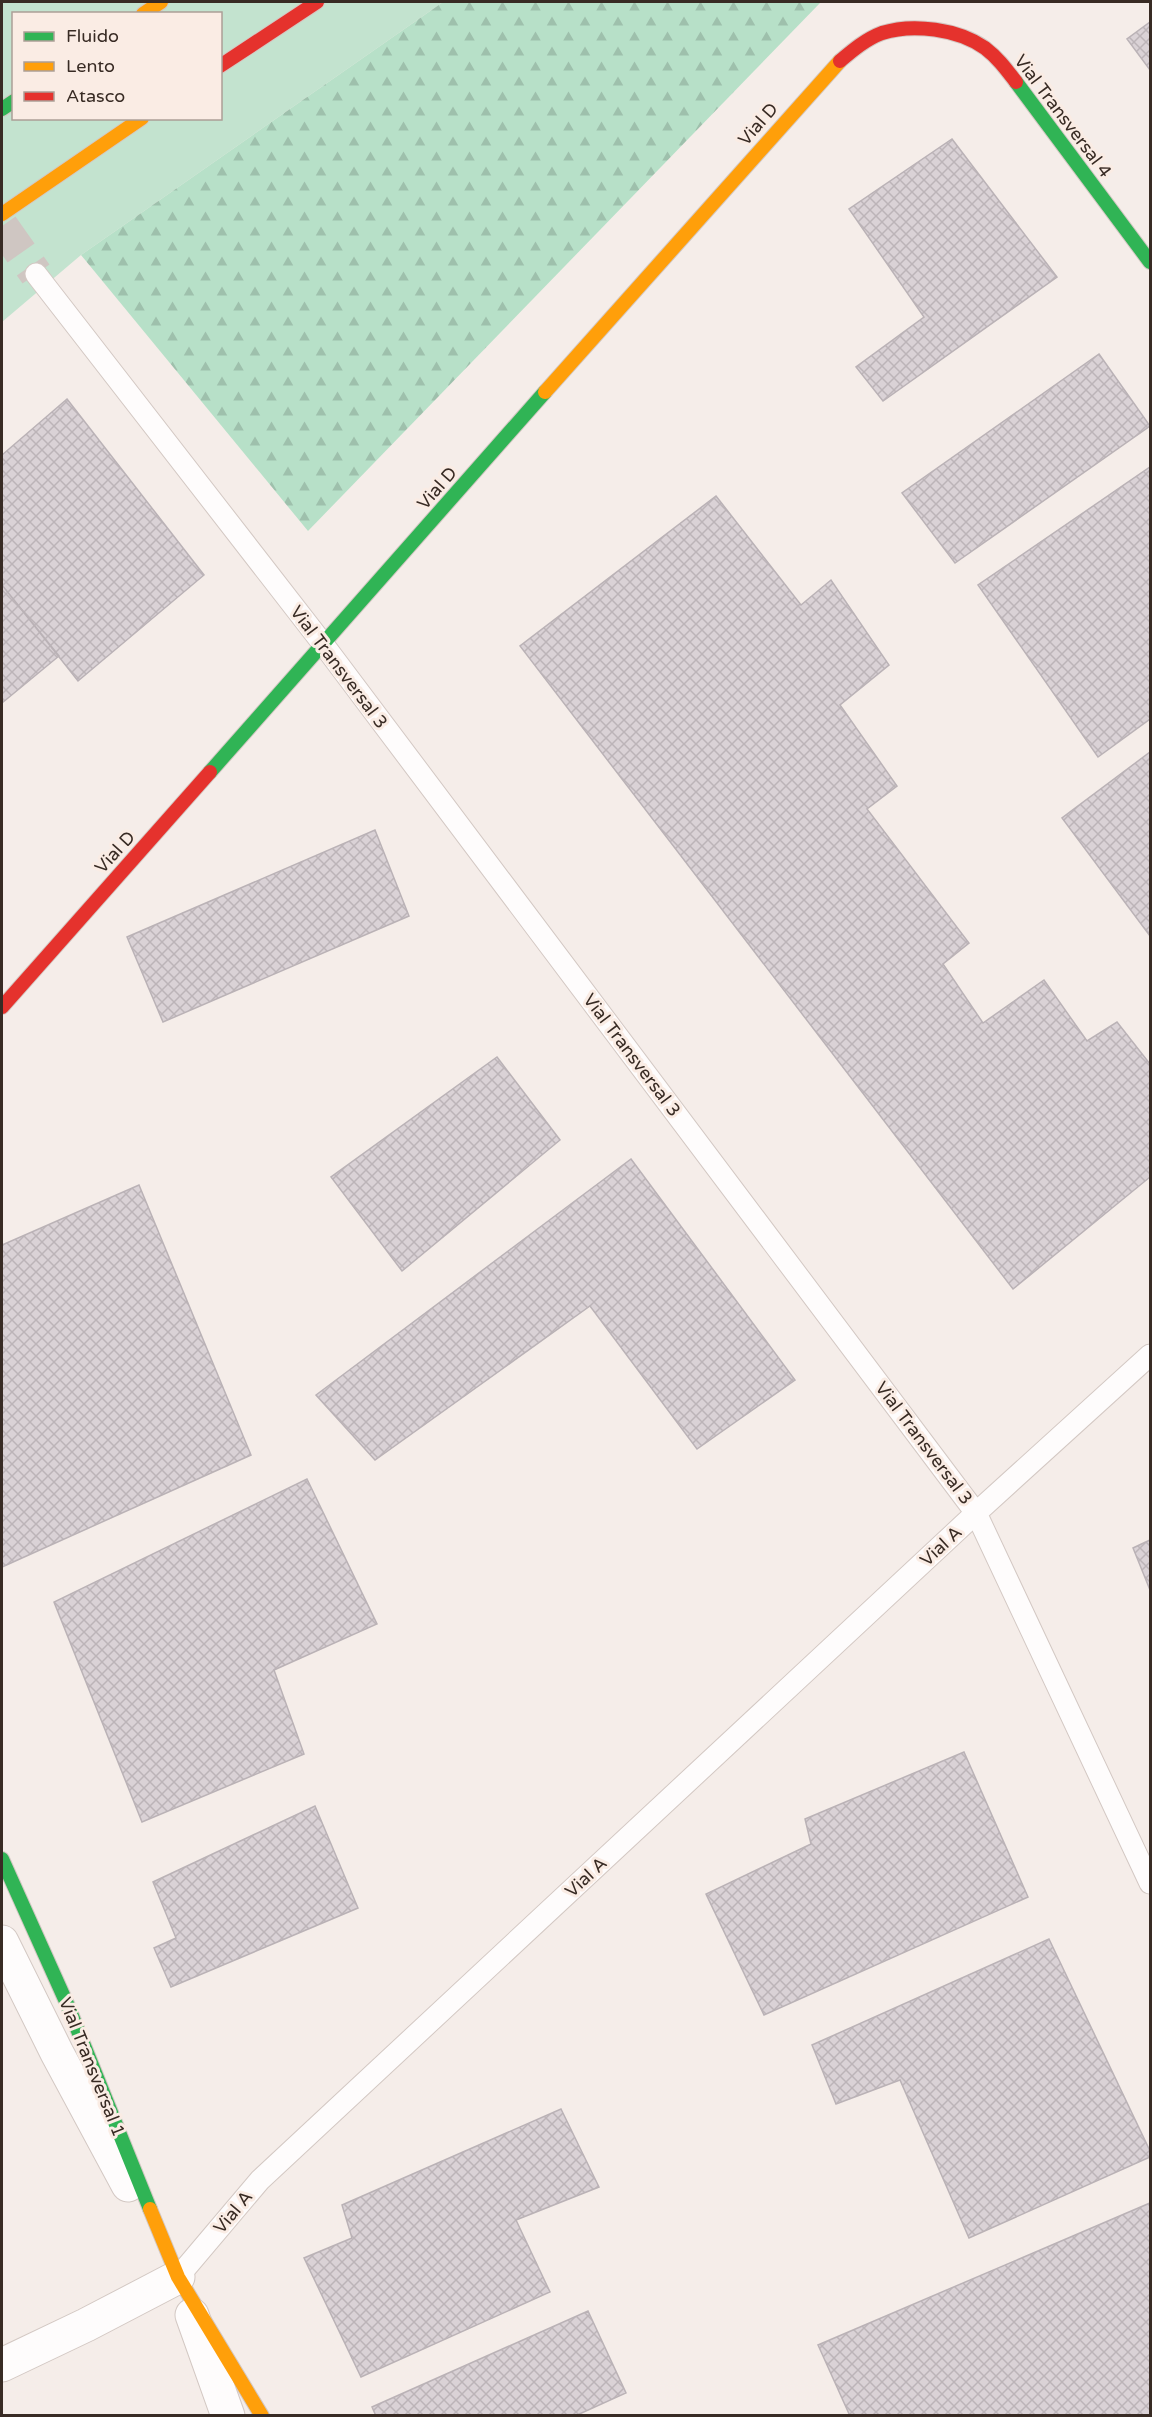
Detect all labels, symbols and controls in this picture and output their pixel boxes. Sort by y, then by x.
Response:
legend [12,12,222,120]
text: Fluido [66,25,119,47]
street label: Vial Transversal 4 [1010,50,1116,182]
text: Lento [66,55,115,77]
text: Atasco [66,85,125,107]
street label: Vial D [733,98,783,150]
street label: Vial D [412,462,462,514]
street label: Vial Transversal 3 [286,601,392,733]
street label: Vial D [90,826,140,878]
street label: Vial Transversal 3 [579,989,685,1121]
street label: Vial Transversal 3 [871,1377,977,1509]
street label: Vial A [915,1521,967,1571]
street label: Vial A [560,1852,612,1902]
street label: Vial Transversal 1 [54,1994,130,2140]
street label: Vial A [209,2186,257,2238]

